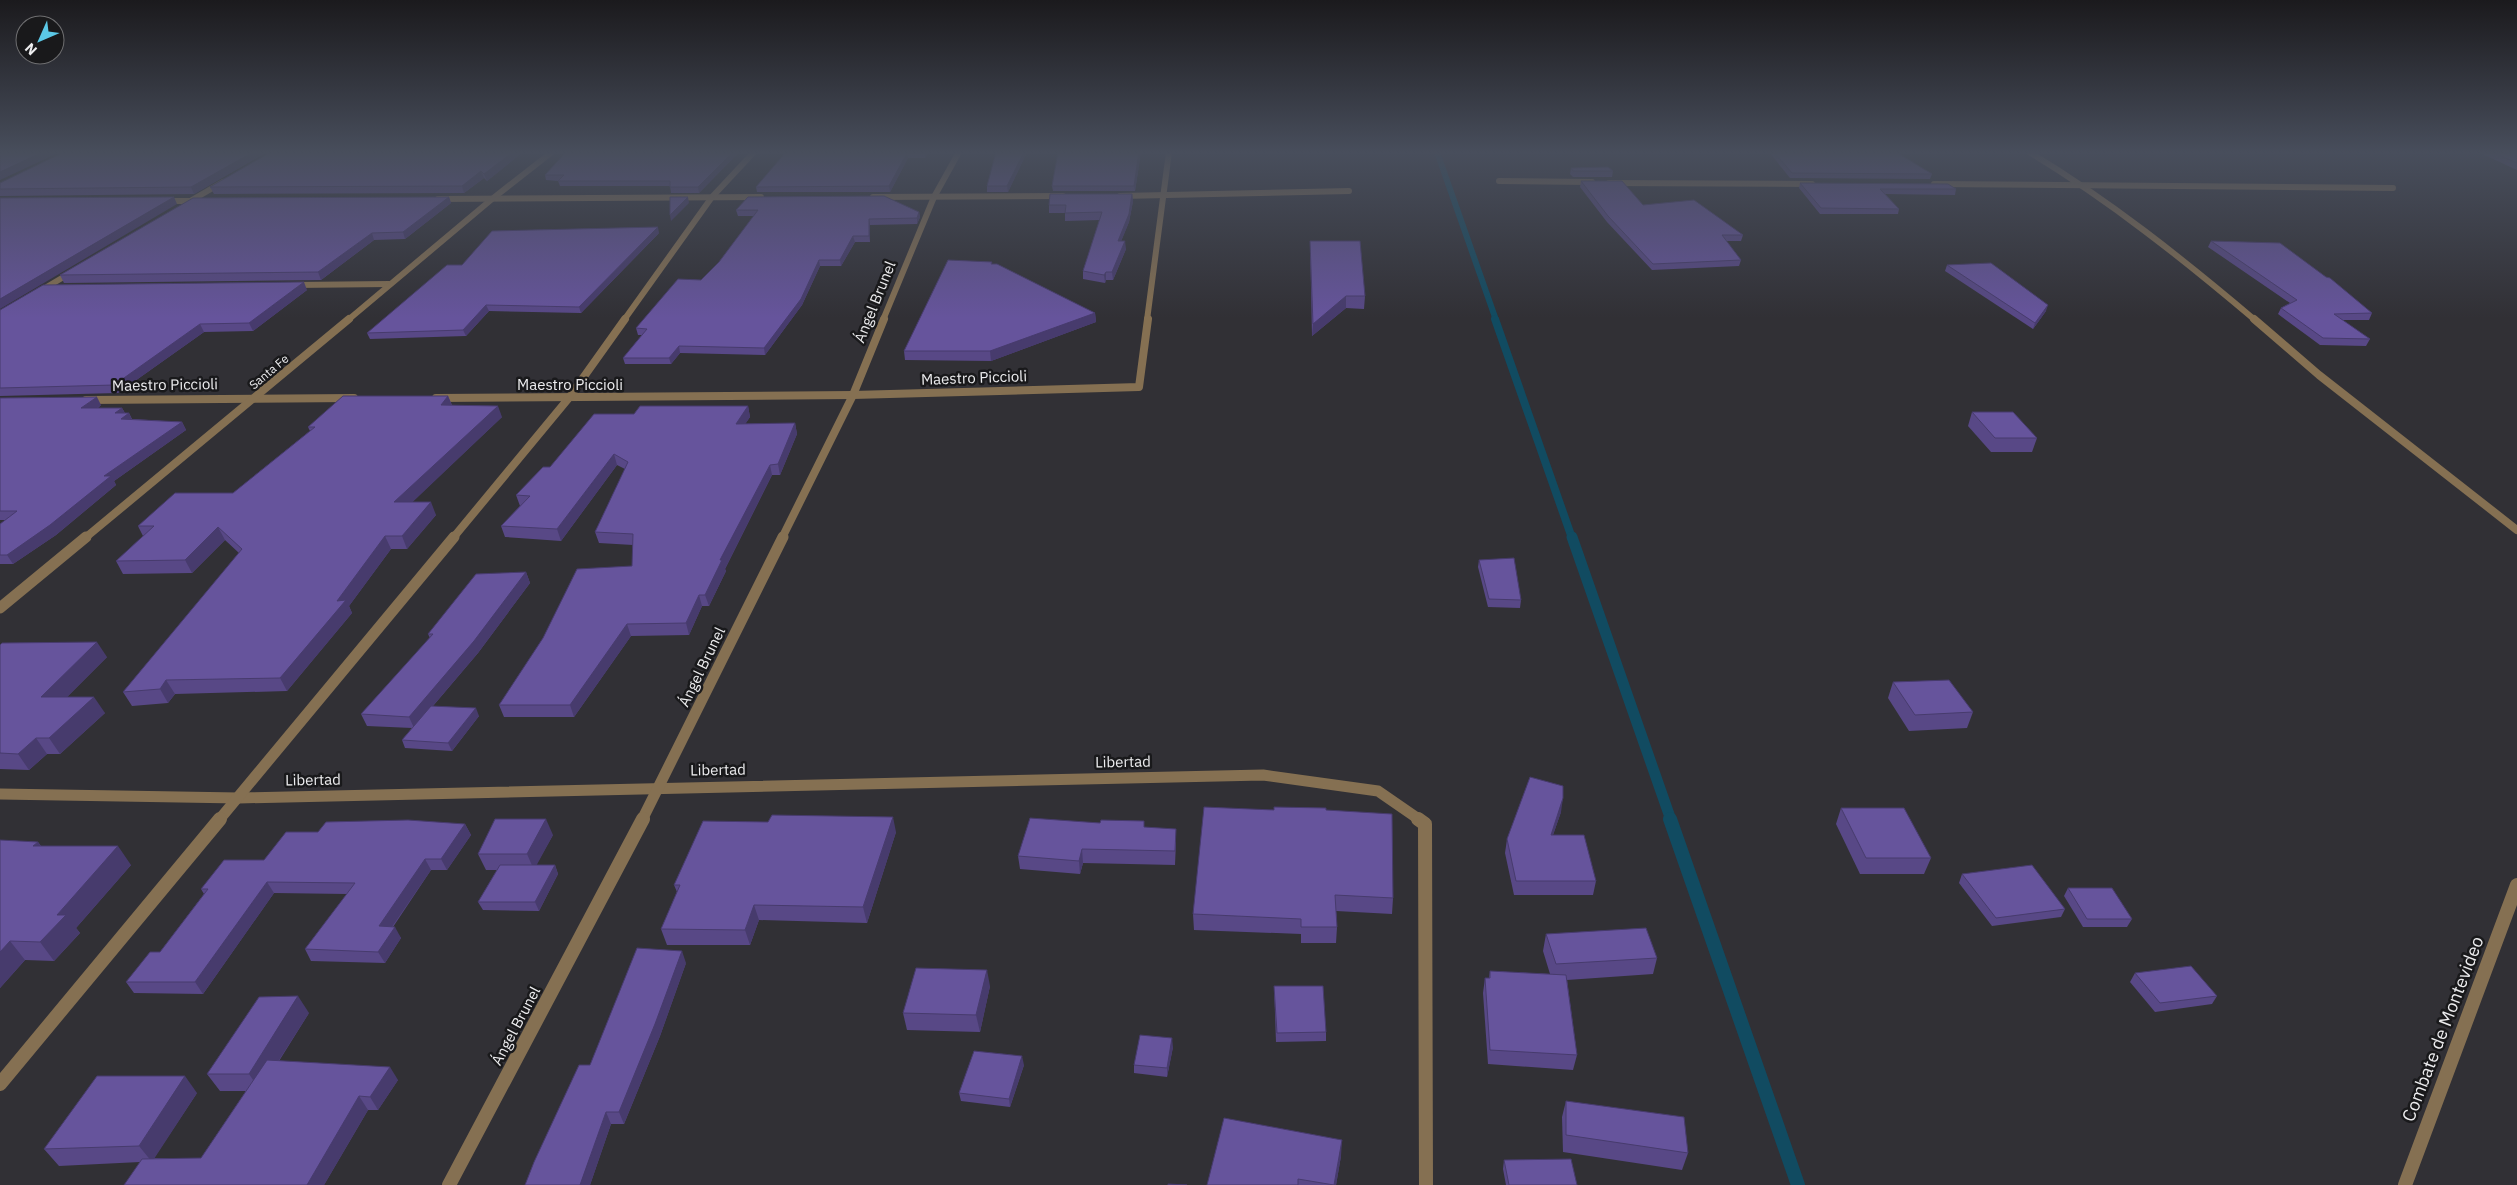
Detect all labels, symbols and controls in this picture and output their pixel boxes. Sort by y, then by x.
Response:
north arrow [15,15,65,65]
text: N [21,39,41,59]
street label: Ángel Brunel [850,258,900,345]
street label: Santa Fe [246,351,292,392]
street label: Maestro Piccioli [921,366,1027,389]
street label: Maestro Piccioli [112,374,218,395]
street label: Maestro Piccioli [517,375,623,394]
street label: Ángel Brunel [674,624,729,710]
street label: Libertad [1095,752,1151,771]
street label: Libertad [690,760,746,779]
street label: Libertad [285,770,341,789]
street label: Combate de Montevideo [2397,933,2489,1125]
street label: Ángel Brunel [487,983,544,1068]

